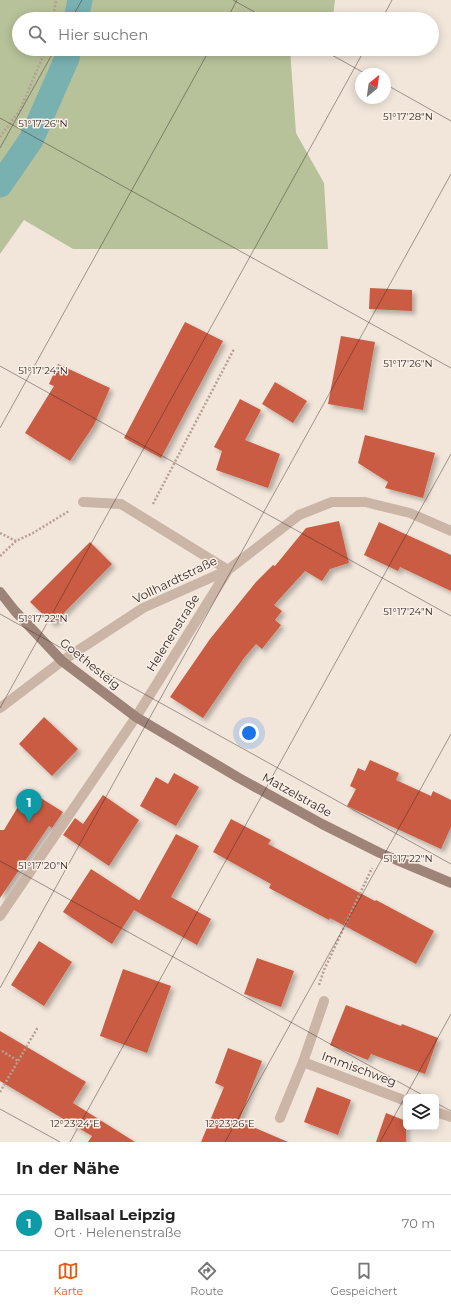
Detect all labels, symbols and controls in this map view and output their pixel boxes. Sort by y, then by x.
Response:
search box [12,12,439,56]
icon: search [26,23,48,45]
text: Hier suchen [58,25,148,44]
north arrow [355,68,391,104]
text: 51°17'28"N [383,110,433,123]
text: 51°17'26"N [18,117,68,130]
text: 51°17'26"N [383,357,433,370]
text: 51°17'24"N [18,364,68,377]
street label: Vollhardtstraße [130,553,219,606]
street label: Helenenstraße [143,591,202,674]
text: 51°17'24"N [383,605,433,618]
text: 51°17'22"N [18,612,68,625]
street label: Goethesteig [57,635,124,693]
your location [239,723,259,743]
street label: Matzelstraße [260,769,335,820]
pin: 1 [16,789,42,822]
text: 51°17'22"N [383,852,433,865]
text: 51°17'20"N [18,859,68,872]
street label: Immischweg [320,1048,399,1089]
map controls [403,1094,439,1130]
button: layers [403,1094,439,1130]
text: 12°23'24"E [50,1117,100,1130]
text: 12°23'26"E [205,1117,255,1130]
text: In der Nähe [16,1158,120,1178]
text: Ballsaal Leipzig [54,1205,175,1224]
text: 1 [26,1215,32,1231]
text: 70 m [402,1215,435,1231]
text: Ort · Helenenstraße [54,1224,181,1240]
tab: Karte [54,1260,83,1298]
tab: Route [190,1260,223,1298]
tab: Gespeichert [331,1260,397,1298]

